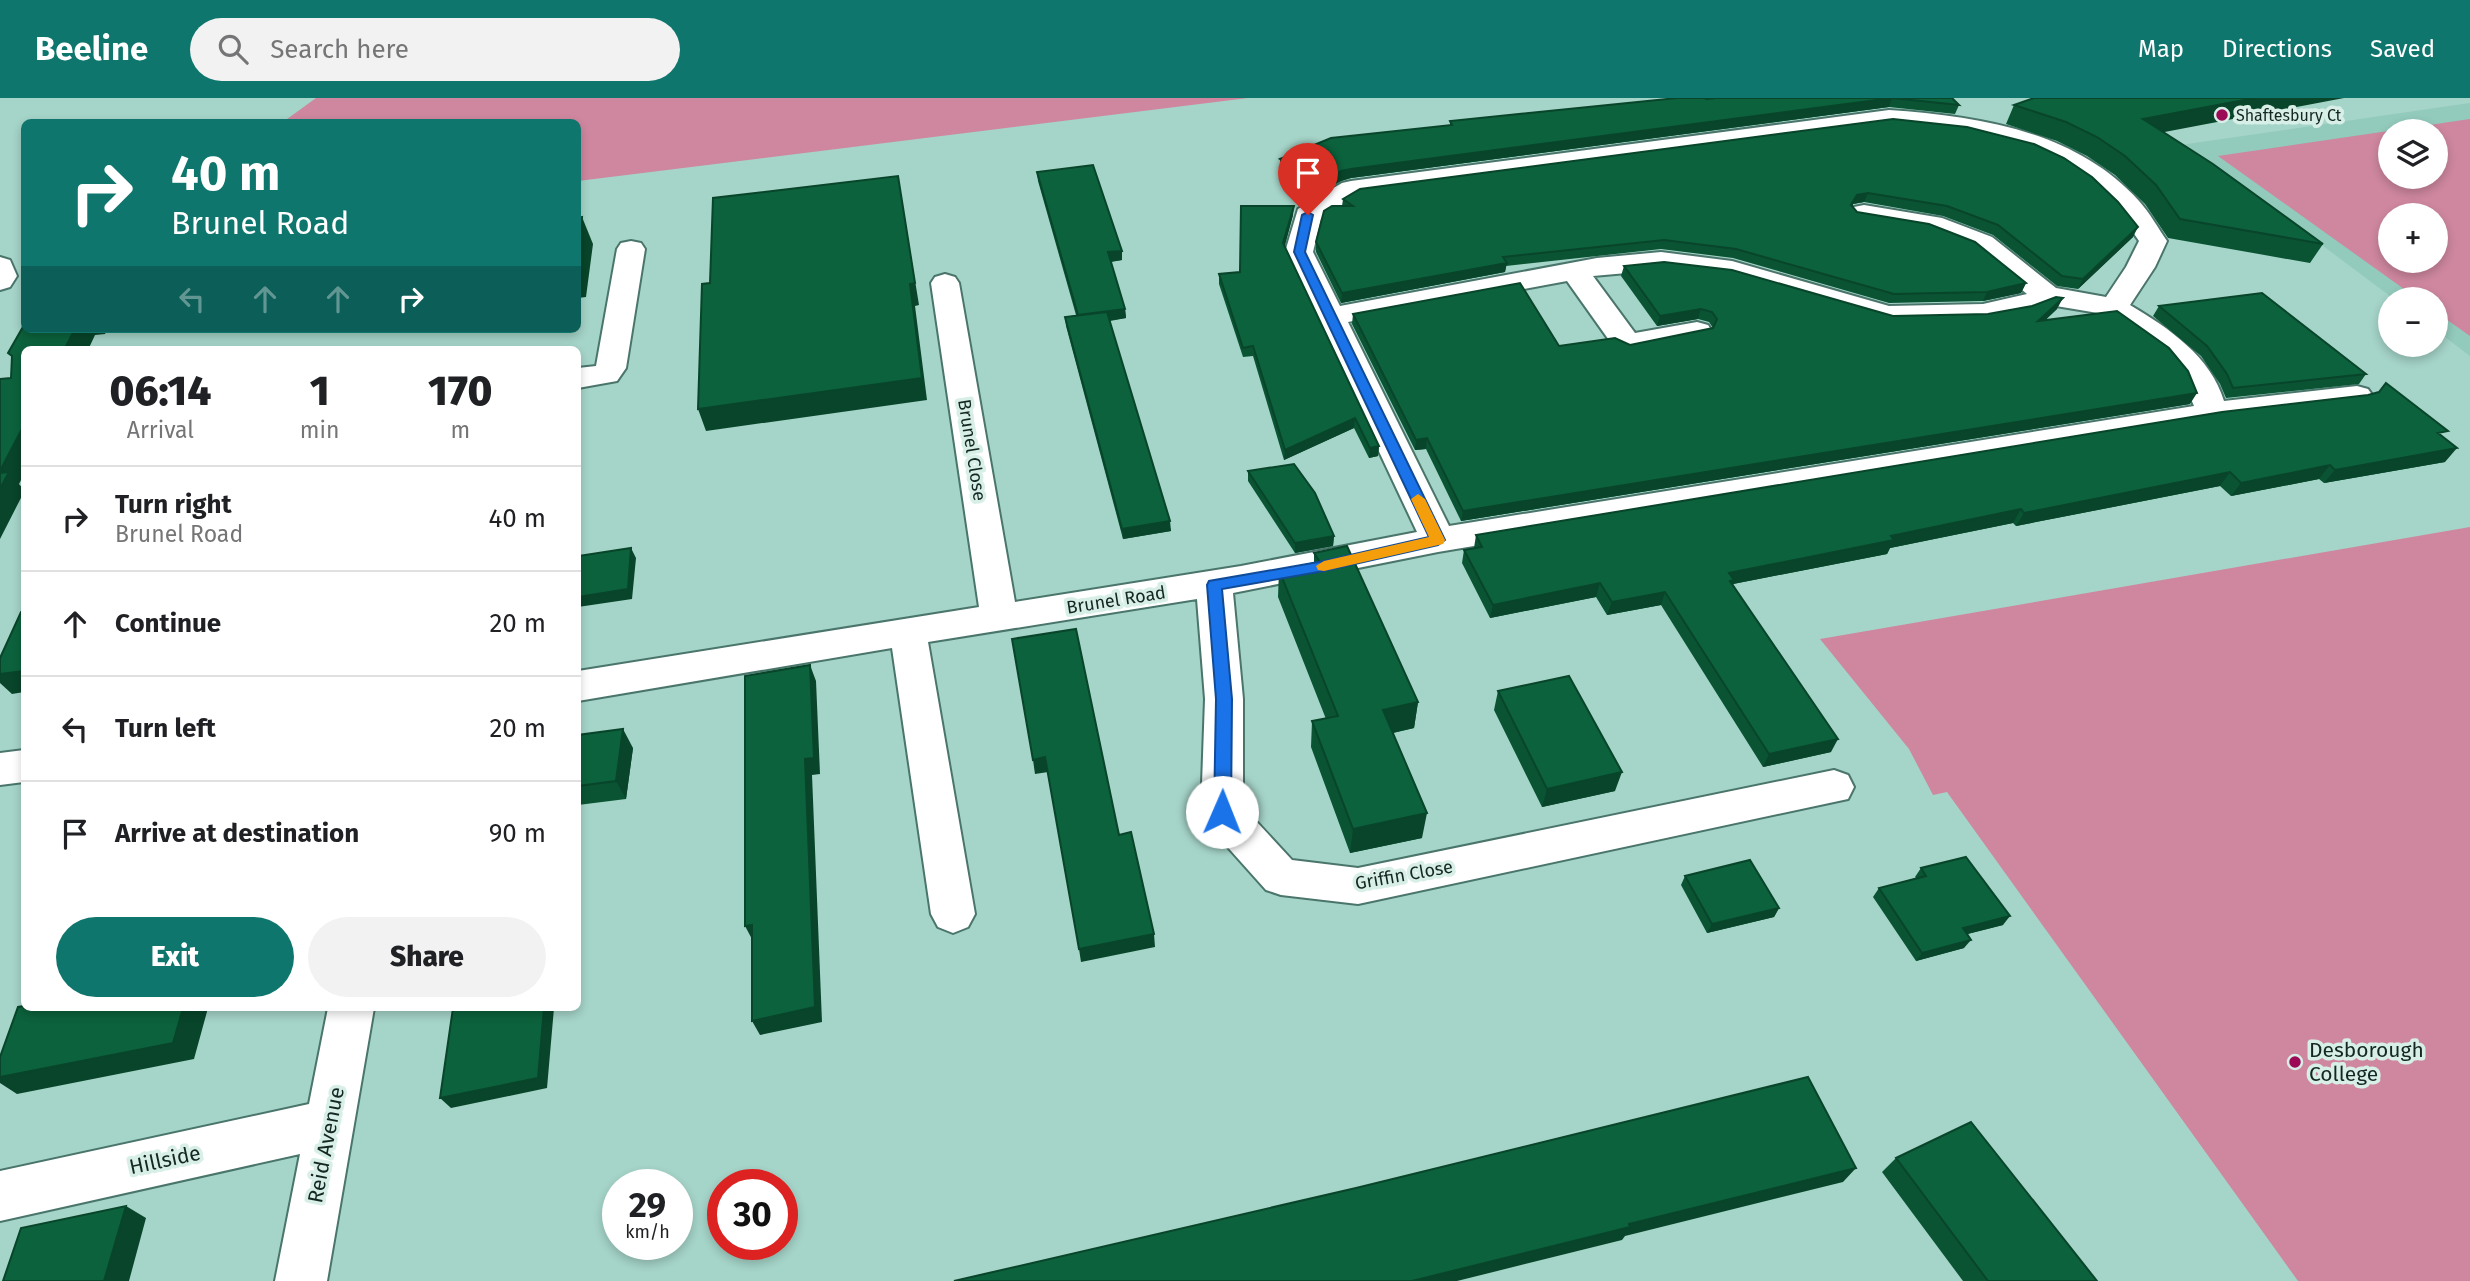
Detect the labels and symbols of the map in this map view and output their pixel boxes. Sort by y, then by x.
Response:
place label: Shaftesbury Ct [2236,106,2341,125]
marker: Shaftesbury Ct [2214,107,2230,123]
pin [1278,143,1338,215]
street label: Brunel Close [953,398,991,502]
street label: Brunel Road [1065,581,1167,619]
position arrow [1185,775,1259,849]
street label: Griffin Close [1353,856,1455,894]
place label: Desborough College [2309,1037,2424,1087]
marker: Desborough College [2287,1054,2303,1070]
street label: Reid Avenue [302,1085,350,1205]
street label: Hillside [127,1140,203,1180]
speed limit sign: 30 [707,1169,798,1260]

